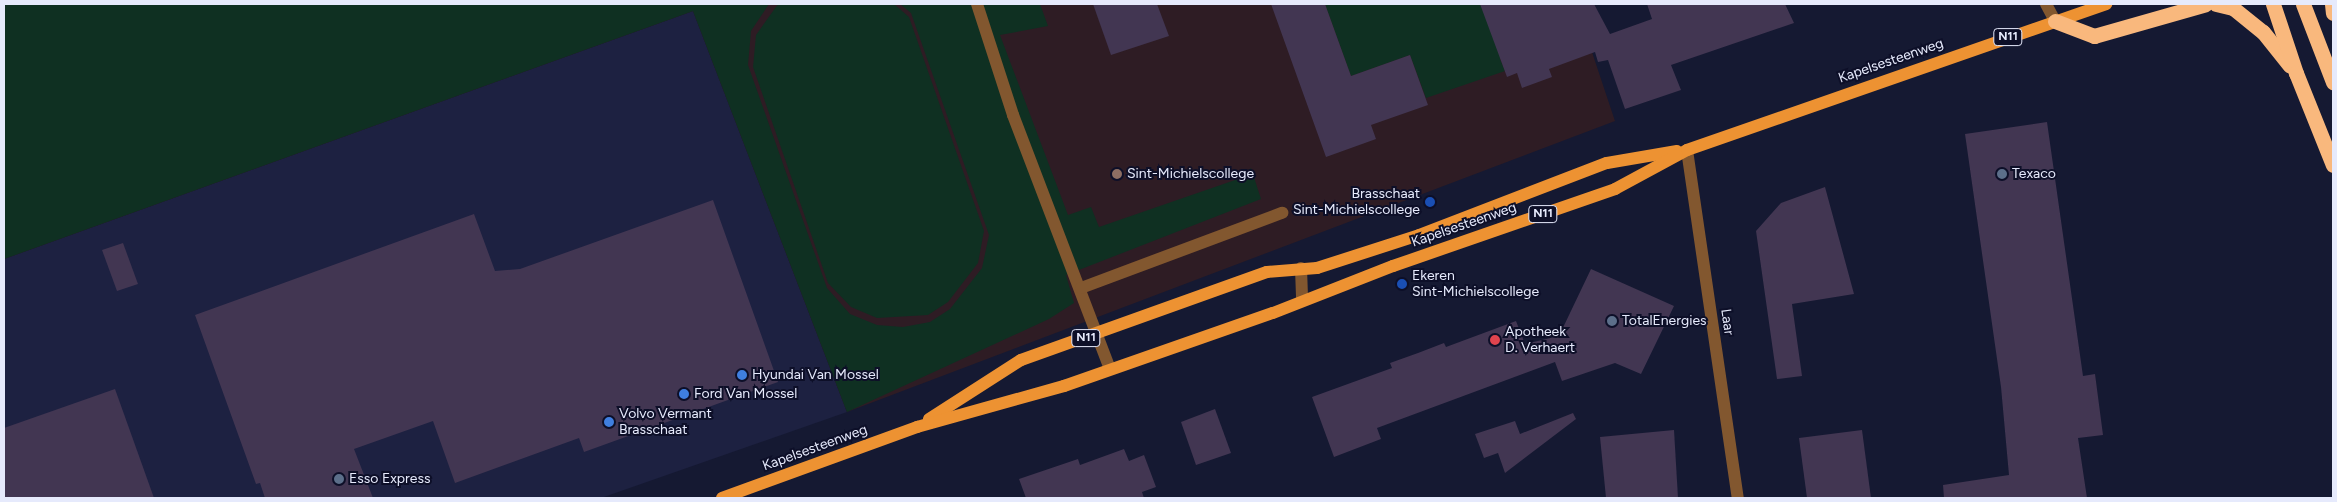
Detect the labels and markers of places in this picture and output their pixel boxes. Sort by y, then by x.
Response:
place label: Sint-Michielscollege [1127,166,1254,182]
place label: Texaco [2012,166,2056,182]
marker: Sint-Michielscollege [1111,168,1123,180]
marker: Texaco [1996,168,2008,180]
place label: Brasschaat Sint-Michielscollege [1293,186,1420,218]
marker: Brasschaat Sint-Michielscollege [1424,196,1436,208]
place label: Ekeren Sint-Michielscollege [1412,268,1539,300]
marker: Ekeren Sint-Michielscollege [1396,278,1408,290]
place label: TotalEnergies [1622,313,1707,329]
marker: TotalEnergies [1606,315,1618,327]
place label: Apotheek D. Verhaert [1505,324,1575,357]
marker: Apotheek D. Verhaert [1489,334,1501,346]
place label: Hyundai Van Mossel [752,367,879,383]
marker: Hyundai Van Mossel [736,369,748,381]
place label: Ford Van Mossel [694,386,797,402]
marker: Ford Van Mossel [678,388,690,400]
place label: Volvo Vermant Brasschaat [619,406,712,438]
marker: Volvo Vermant Brasschaat [603,416,615,428]
place label: Esso Express [349,471,431,487]
marker: Esso Express [333,473,345,485]

